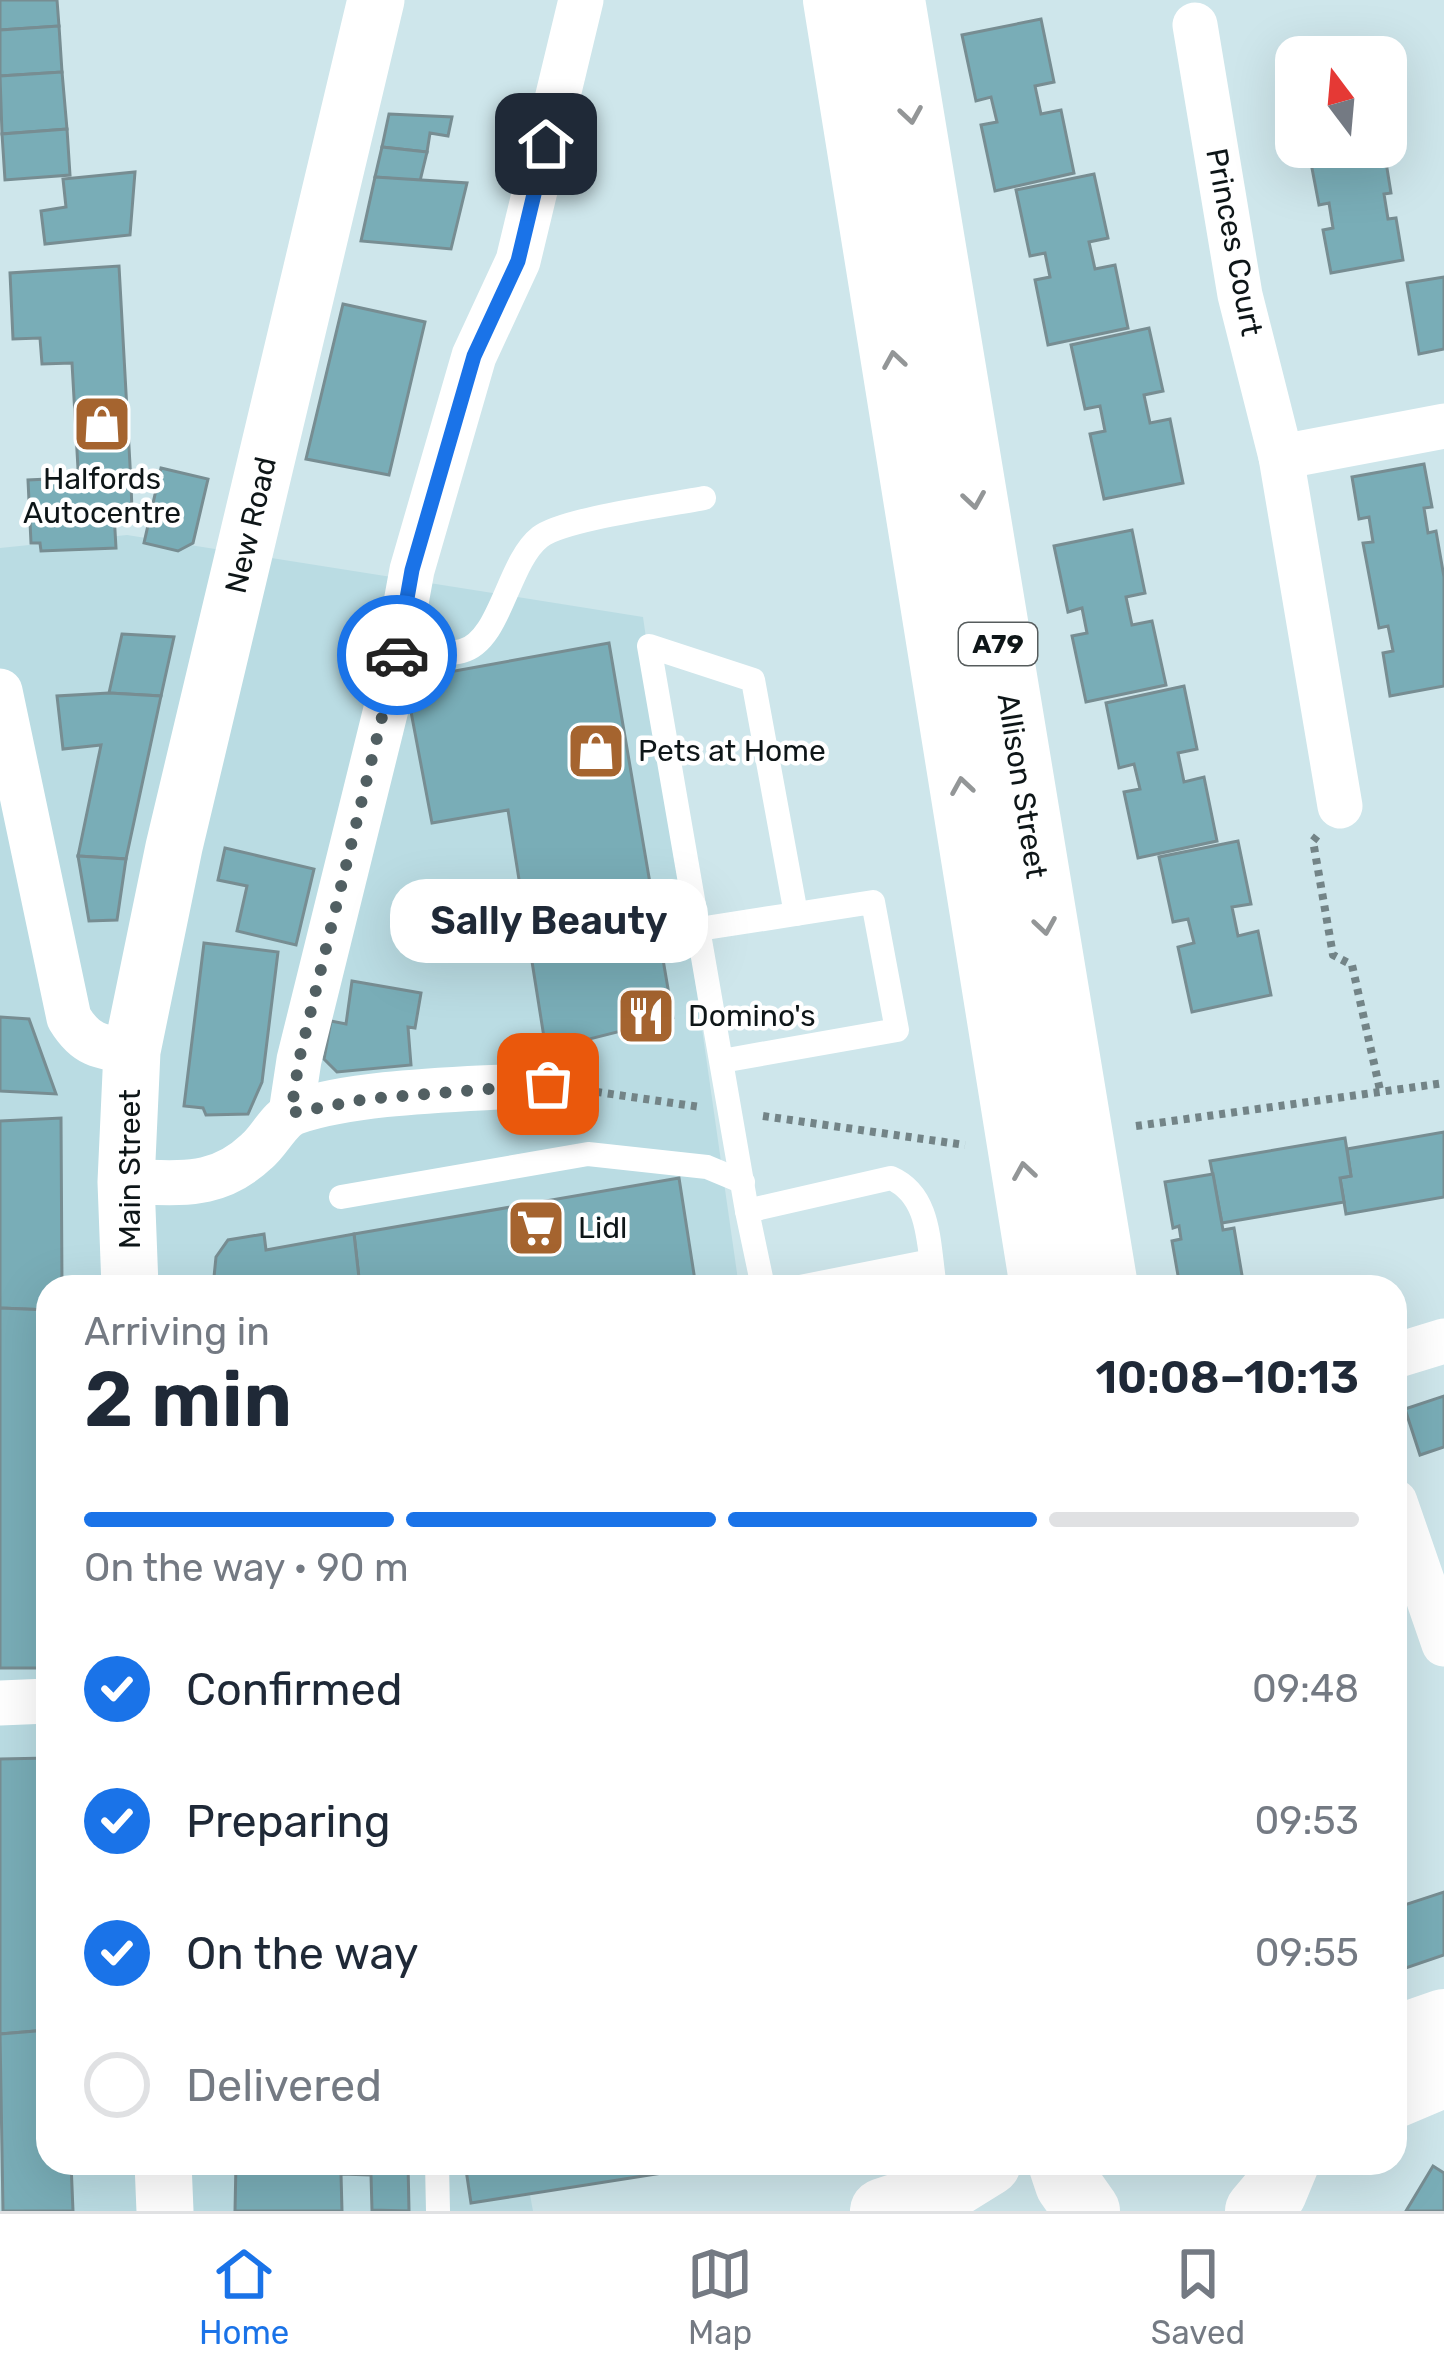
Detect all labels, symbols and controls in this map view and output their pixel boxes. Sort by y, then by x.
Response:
north arrow [1275,36,1407,168]
map controls [1275,36,1407,168]
pin [495,93,597,195]
one-way arrow [897,105,922,125]
icon: home [513,111,579,177]
street label: Princes Court [1198,145,1270,339]
one-way arrow [882,350,907,370]
shop icon: Halfords Autocentre [71,393,133,455]
street label: New Road [218,453,284,597]
place label: Halfords Autocentre [23,461,181,531]
one-way arrow [961,490,986,510]
courier [337,595,457,715]
icon: car [364,622,430,688]
road number: A79 [959,623,1037,665]
street label: Allison Street [990,691,1054,881]
shop icon: Pets at Home [565,720,627,782]
place label: Pets at Home [638,733,826,769]
one-way arrow [951,777,976,797]
callout: Sally Beauty [389,880,707,964]
text: Sally Beauty [430,898,668,944]
one-way arrow [1032,916,1057,936]
restaurant icon: Domino's [615,985,677,1047]
place label: Domino's [688,998,816,1034]
pin [497,1033,599,1135]
icon: bag [515,1051,581,1117]
street label: Main Street [112,1089,148,1249]
one-way arrow [1012,1162,1038,1181]
supermarket icon: Lidl [505,1197,567,1259]
place label: Lidl [578,1210,627,1246]
text: Arriving in [84,1309,270,1355]
text: 10:08–10:13 [1095,1351,1359,1404]
text: 2 min [84,1353,292,1446]
text: On the way · 90 m [84,1545,409,1591]
icon: check [84,1656,150,1722]
text: Confirmed [186,1663,403,1716]
text: 09:48 [1252,1666,1359,1712]
icon: check [84,1788,150,1854]
text: Preparing [186,1795,391,1848]
text: 09:53 [1255,1798,1359,1844]
icon: check [84,1920,150,1986]
text: On the way [186,1927,419,1980]
text: 09:55 [1255,1930,1359,1976]
text: Delivered [186,2059,382,2112]
tab: Home [199,2241,289,2352]
tab: Map [687,2241,753,2352]
tab: Saved [1151,2241,1245,2352]

